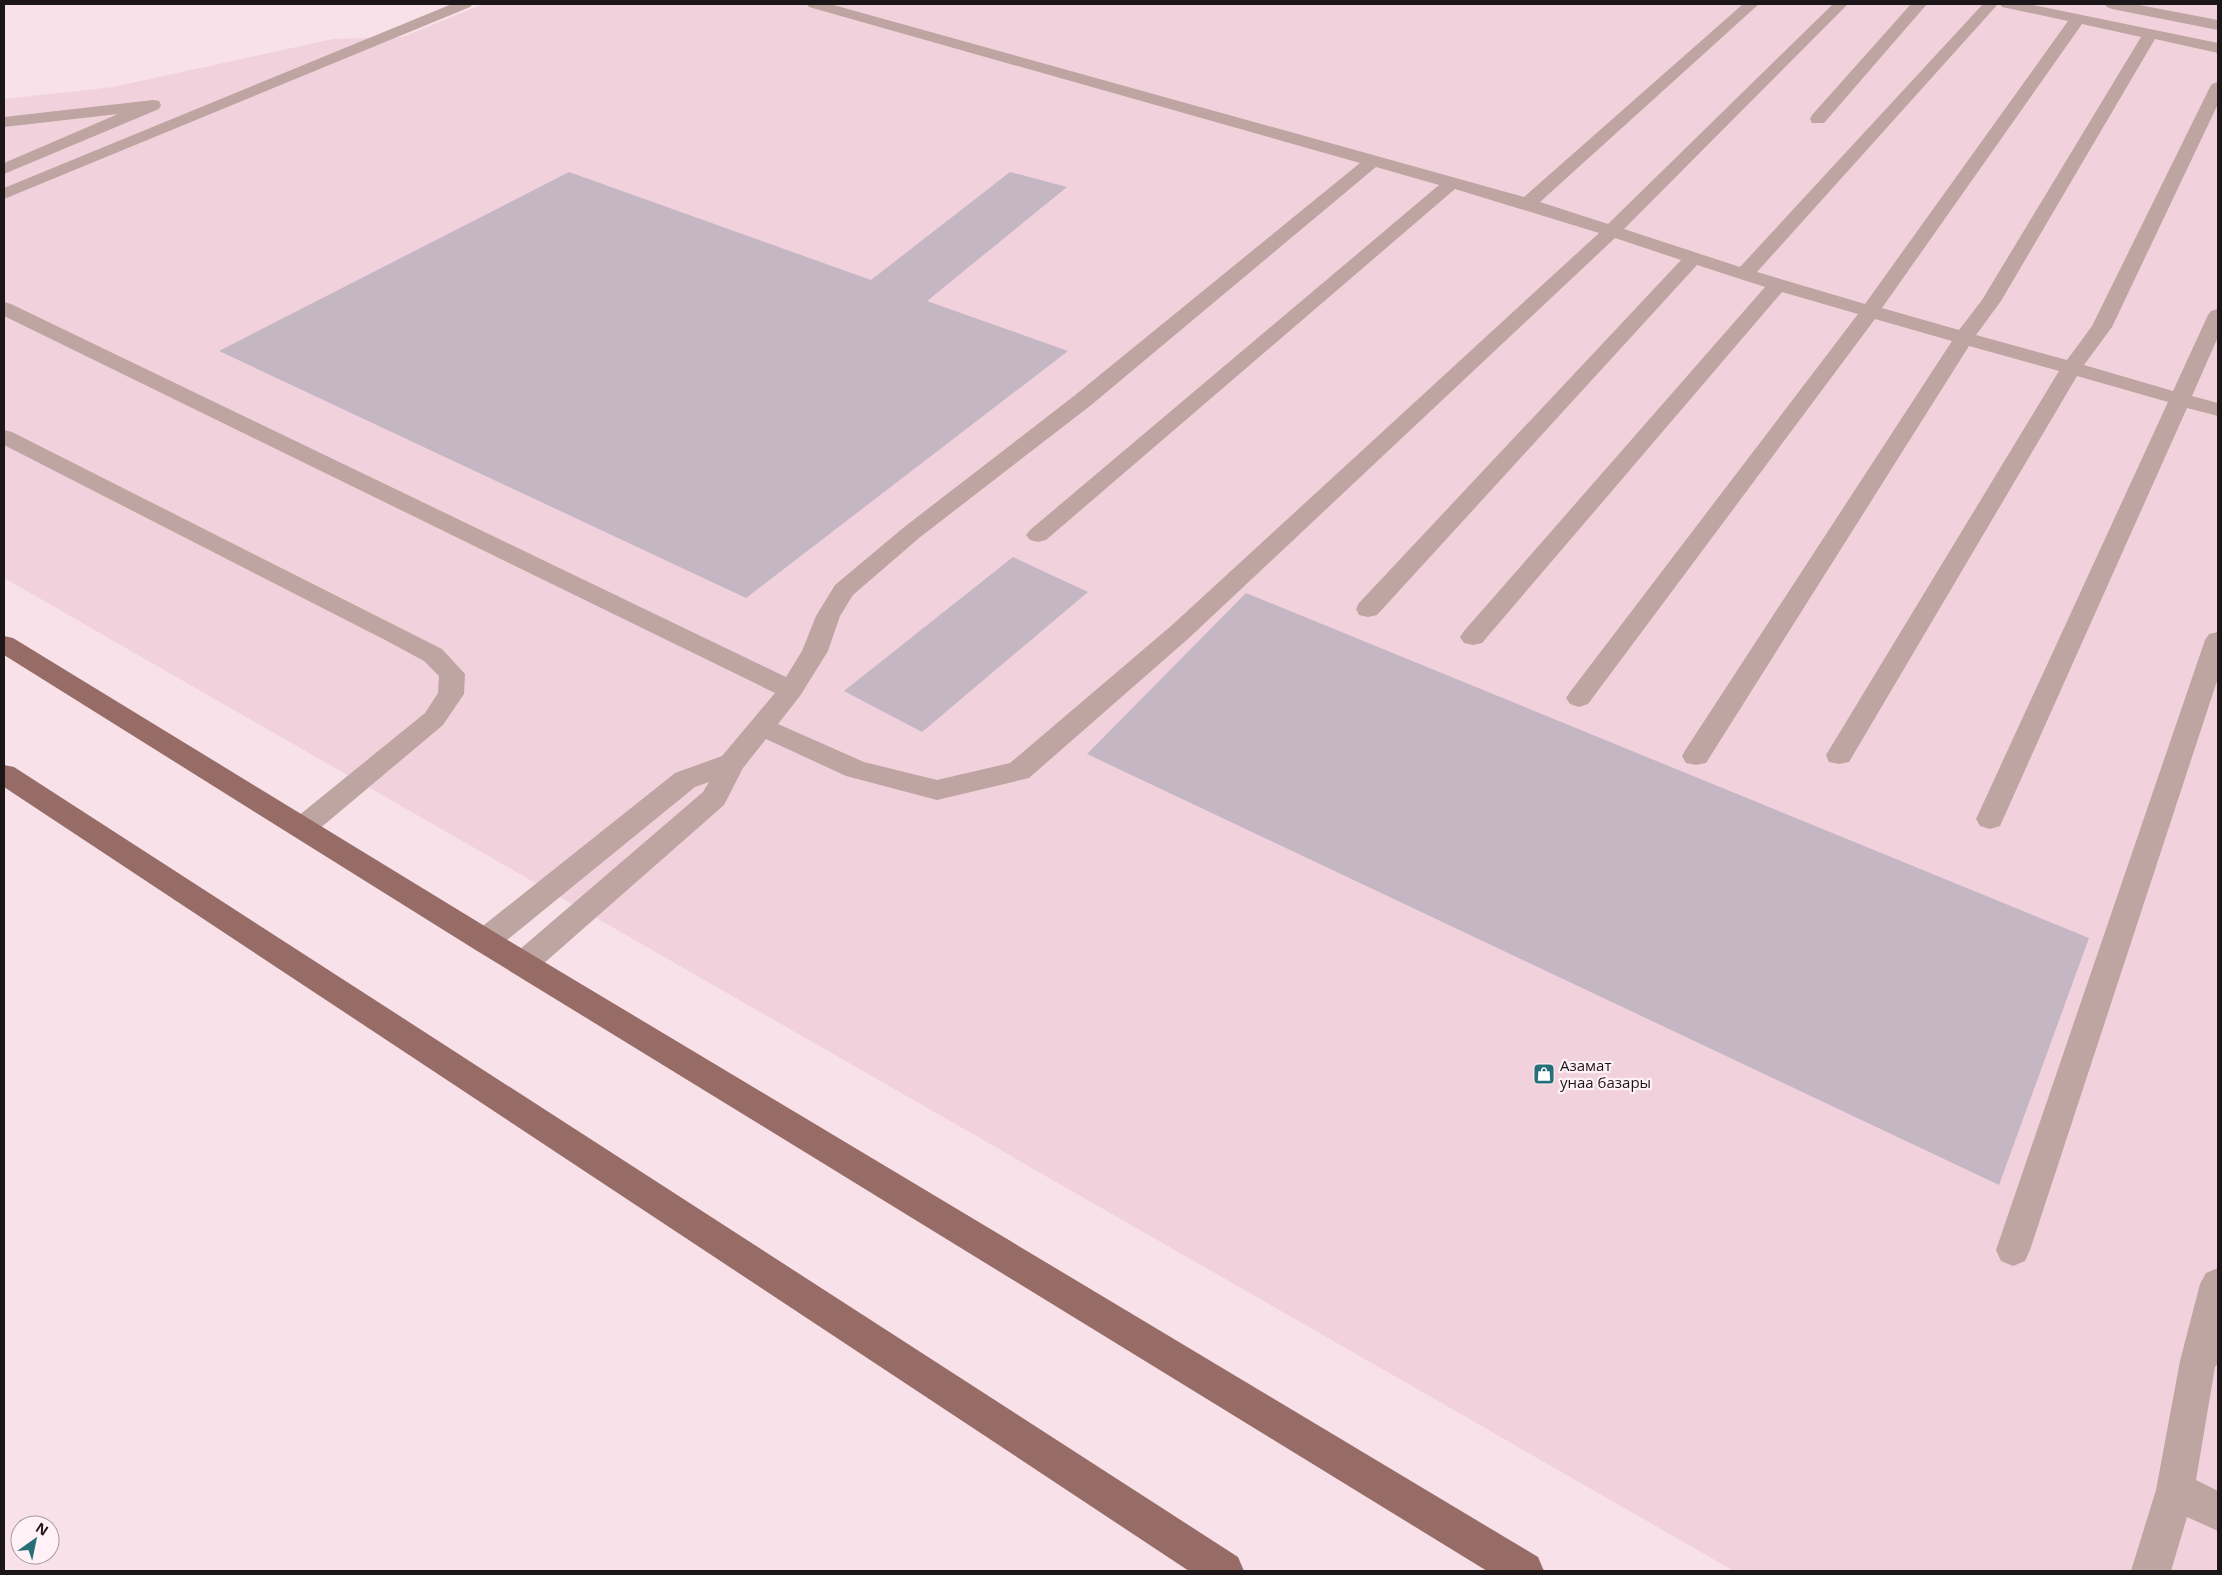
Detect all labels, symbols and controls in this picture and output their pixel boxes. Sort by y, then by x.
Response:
place label: Азамат унаа базары [1560,1055,1651,1092]
shop icon: Азамат унаа базары [1532,1062,1556,1086]
north arrow [10,1515,60,1565]
text: N [32,1518,52,1540]

